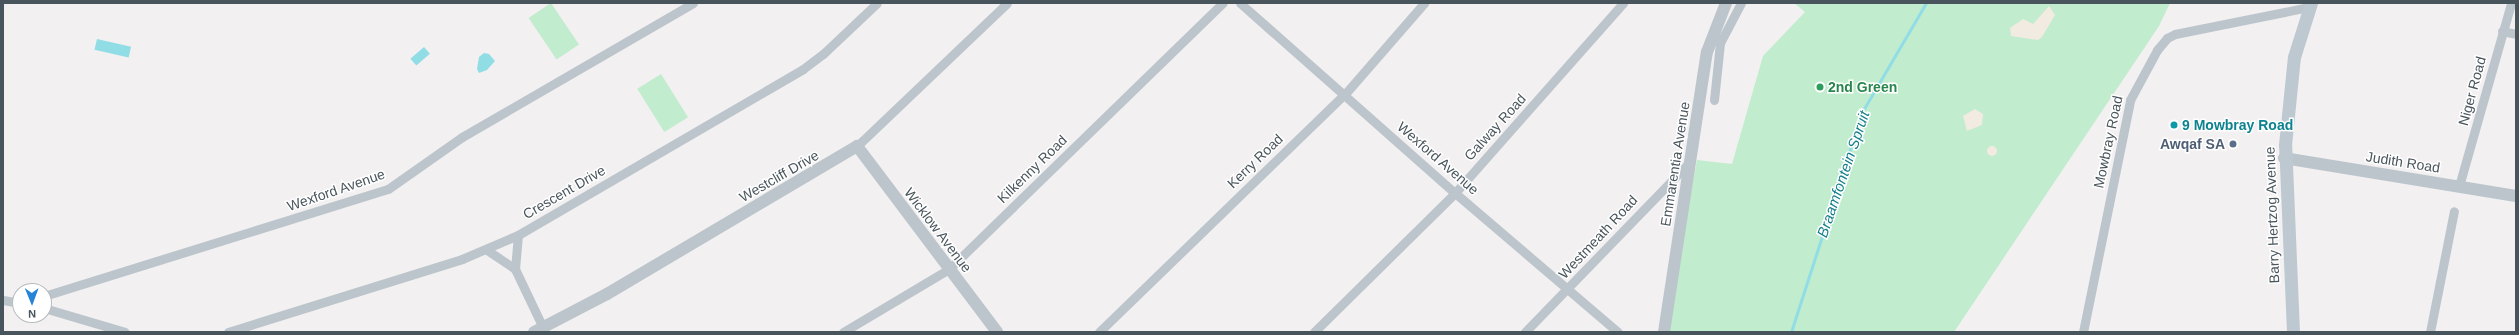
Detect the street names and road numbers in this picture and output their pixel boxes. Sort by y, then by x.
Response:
street label: Niger Road [2455,55,2489,127]
street label: Galway Road [1461,90,1529,164]
street label: Mowbray Road [2090,94,2126,190]
street label: Emmarentia Avenue [1657,100,1693,228]
street label: Wexford Avenue [1394,118,1482,198]
street label: Kerry Road [1224,130,1286,192]
street label: Kilkenny Road [994,132,1070,206]
street label: Westcliff Drive [736,146,822,206]
street label: Barry Hertzog Avenue [2261,146,2283,284]
street label: Judith Road [2365,148,2441,176]
street label: Crescent Drive [520,162,608,222]
street label: Wexford Avenue [285,165,387,215]
street label: Wicklow Avenue [900,184,976,276]
street label: Westmeath Road [1555,192,1641,282]

